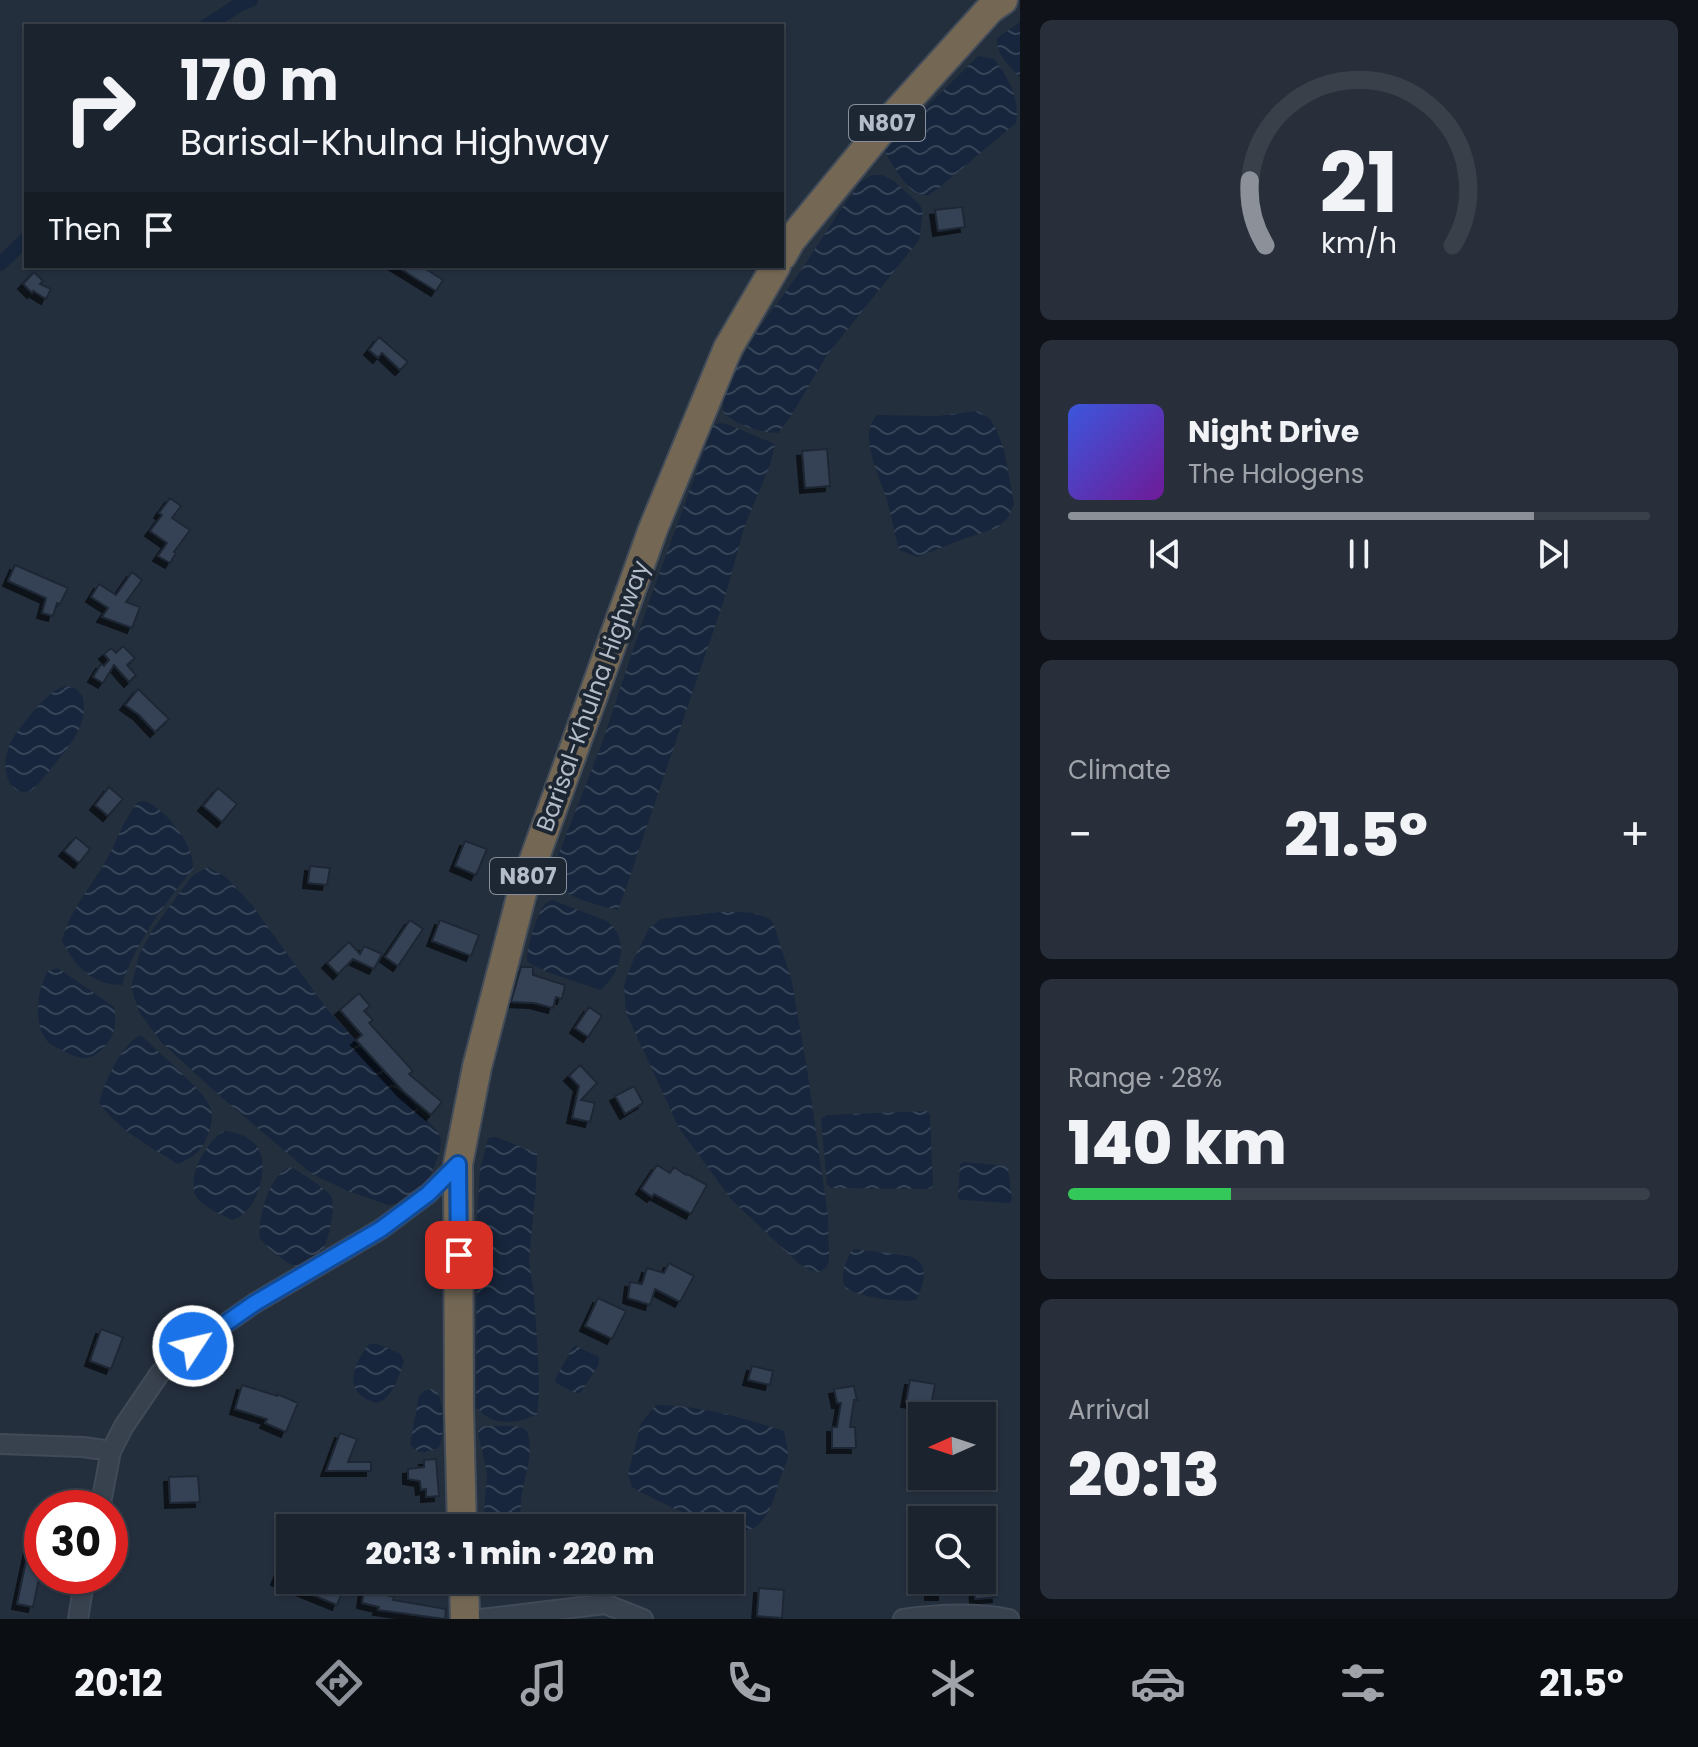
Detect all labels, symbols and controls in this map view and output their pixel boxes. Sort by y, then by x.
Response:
text: 170 m [180,41,339,120]
icon: right [48,56,152,160]
road number: N807 [849,105,925,141]
text: Barisal-Khulna Highway [180,117,609,168]
text: 21 [1320,124,1398,240]
text: Then [48,208,121,251]
icon: arrive [137,208,181,252]
text: km/h [1321,223,1397,263]
text: Night Drive [1188,410,1359,453]
text: The Halogens [1188,456,1364,492]
icon: previous [1143,532,1187,576]
icon: pause [1337,532,1381,576]
icon: next [1531,532,1575,576]
street label: Barisal-Khulna Highway [528,555,657,836]
text: Climate [1068,752,1171,788]
text: 21.5° [1284,793,1428,877]
text: − [1068,804,1092,865]
text: + [1620,804,1650,865]
road number: N807 [490,858,566,894]
text: Range · 28% [1068,1060,1222,1096]
text: 140 km [1068,1101,1286,1185]
pin [425,1221,493,1289]
icon: arrive [437,1233,481,1277]
position arrow [151,1304,235,1388]
text: Arrival [1068,1392,1150,1428]
north arrow [908,1402,996,1490]
map controls [908,1402,996,1594]
text: 20:13 [1068,1433,1220,1517]
speed limit sign: 30 [24,1490,128,1594]
button: search [908,1506,996,1594]
text: 20:13 · 1 min · 220 m [366,1532,654,1575]
icon: directions [311,1655,367,1711]
icon: music [516,1655,572,1711]
icon: phone [721,1655,777,1711]
icon: climate [925,1655,981,1711]
icon: car [1130,1655,1186,1711]
icon: filters [1335,1655,1391,1711]
text: 20:12 [74,1658,163,1709]
text: 21.5° [1539,1658,1624,1709]

